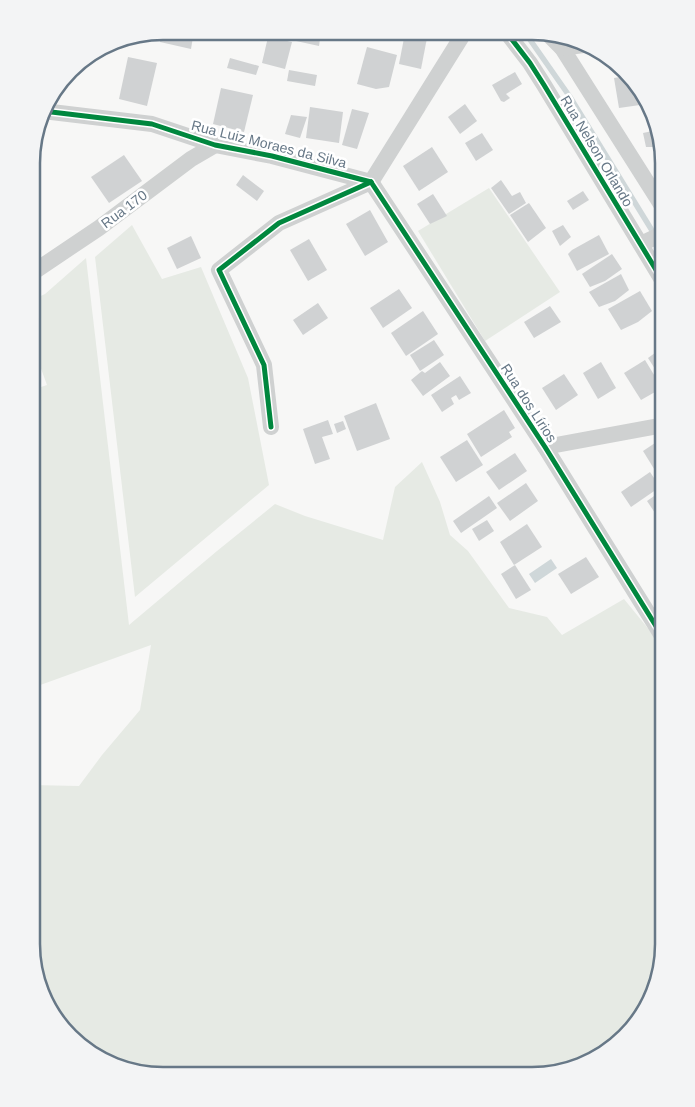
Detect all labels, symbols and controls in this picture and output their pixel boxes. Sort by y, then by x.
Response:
street label: Rua Nelson Orlando [557,93,637,210]
street label: Rua Luiz Moraes da Silva [190,117,349,171]
street label: Rua 170 [98,187,150,231]
street label: Rua dos Lírios [498,361,560,445]

